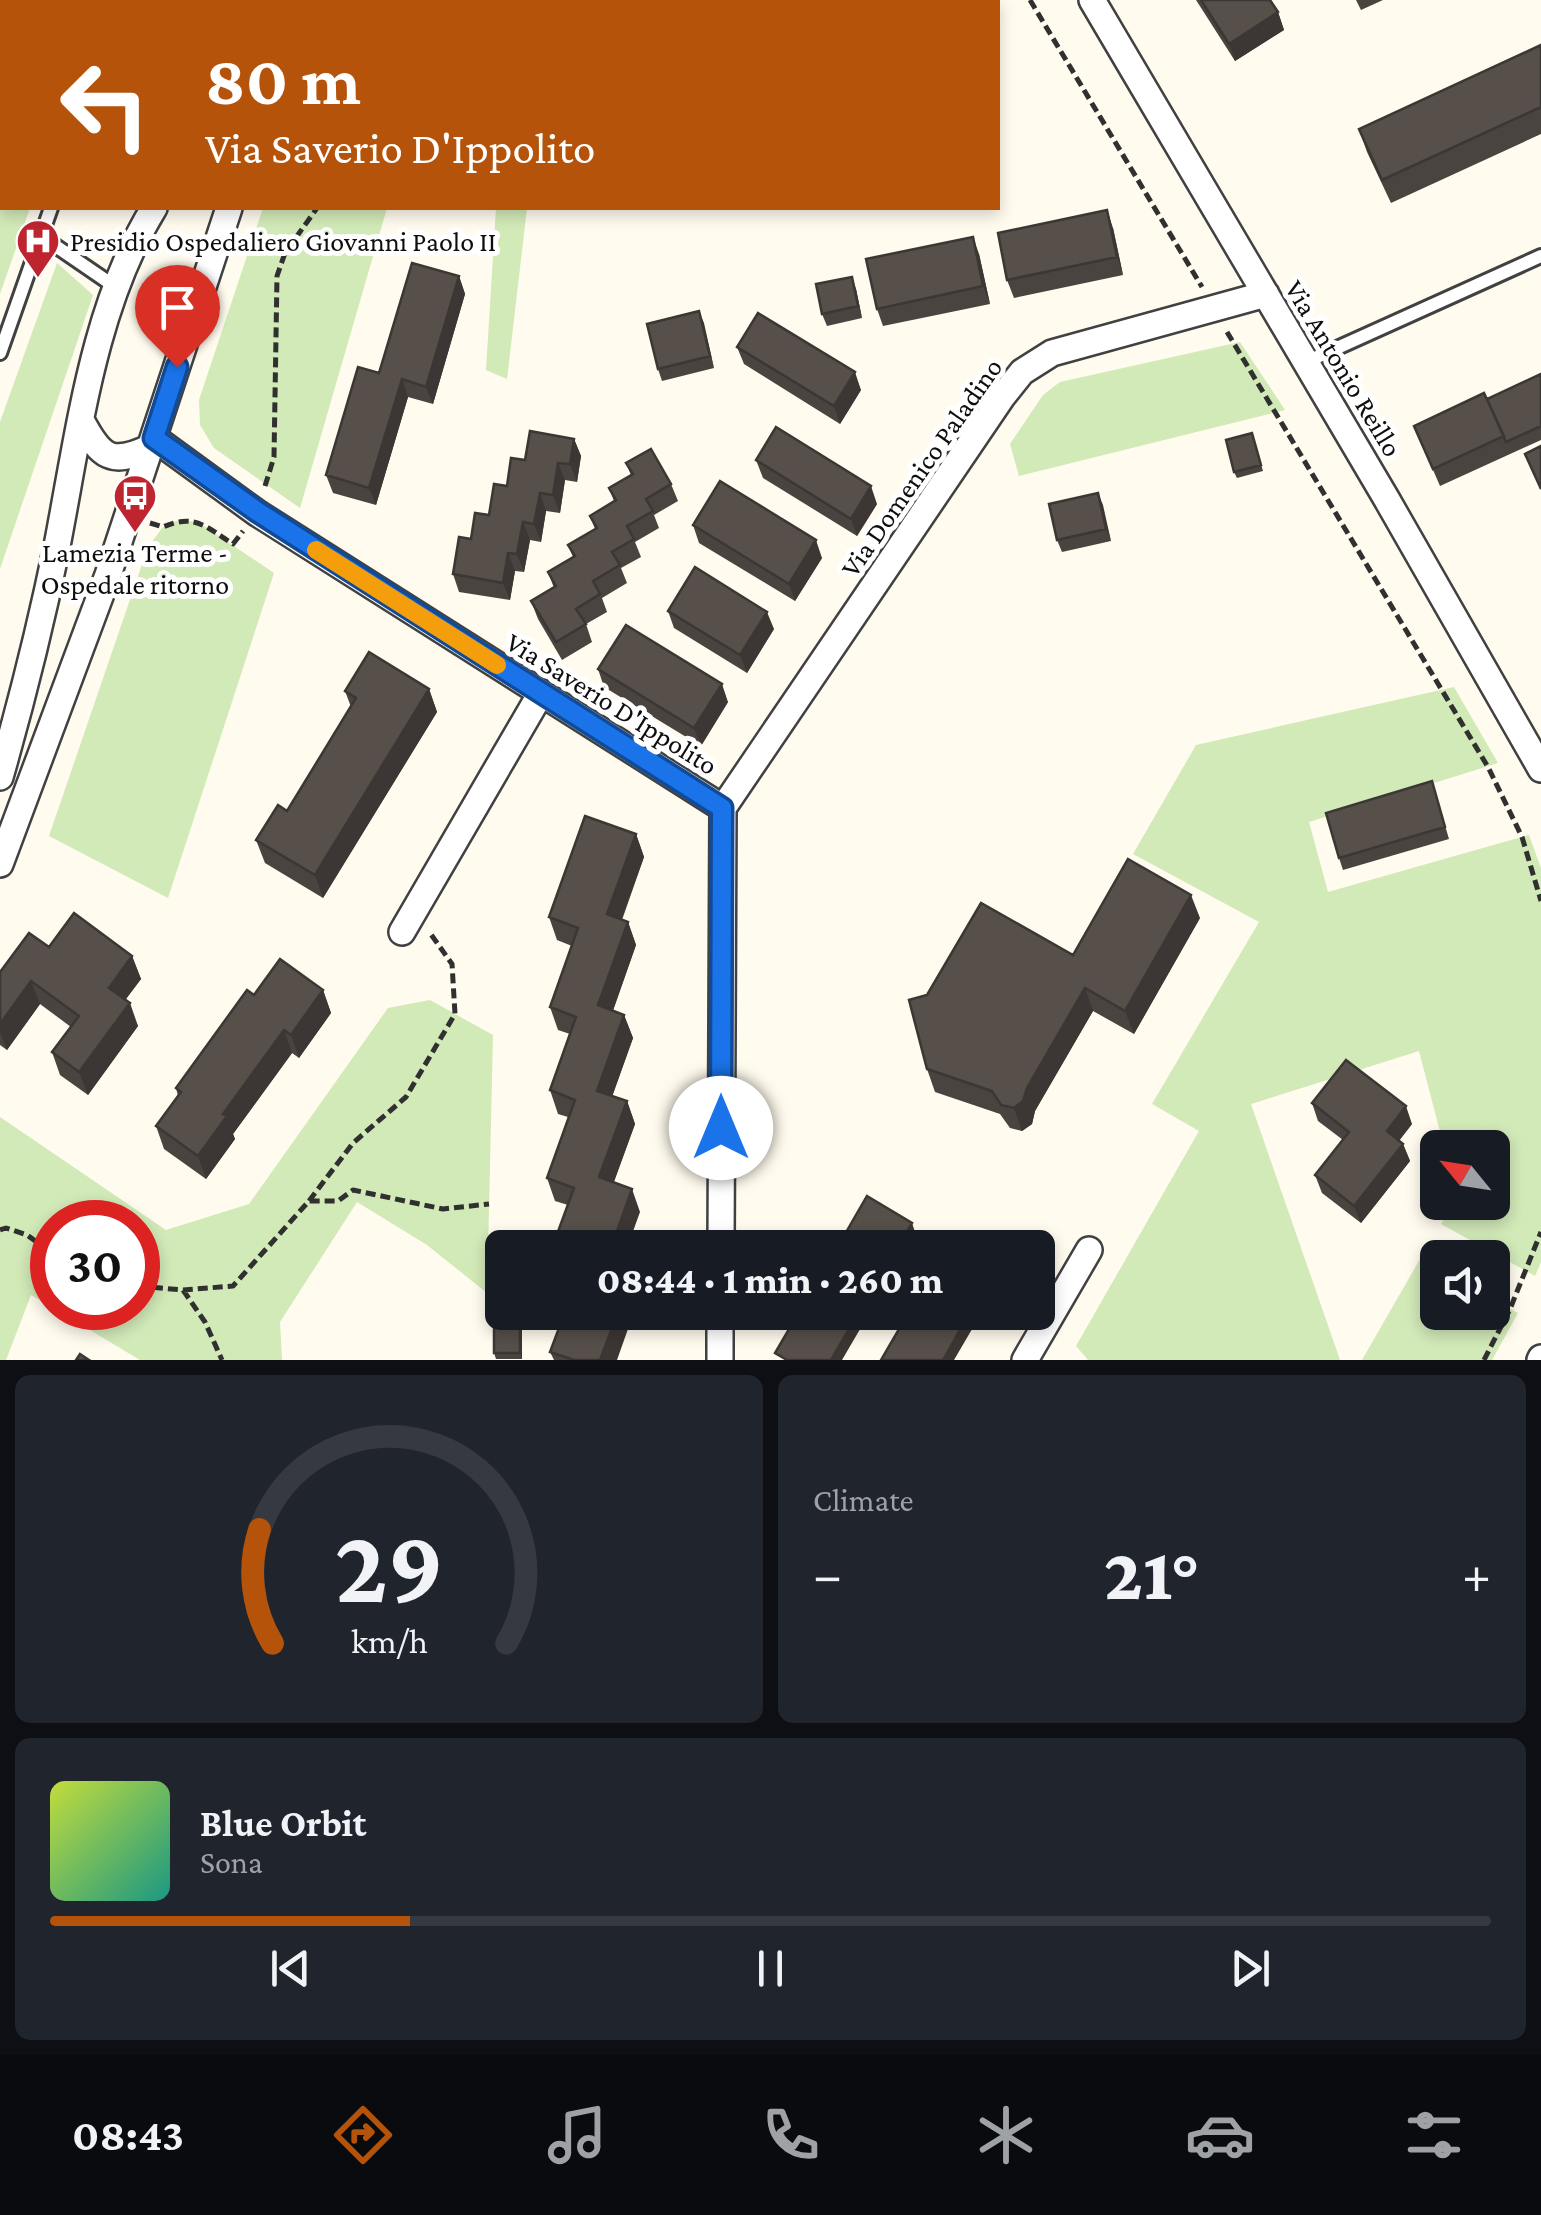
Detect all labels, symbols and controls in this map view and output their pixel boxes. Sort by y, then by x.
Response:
icon: left [40,40,170,170]
text: 80 m [205,41,361,119]
text: Via Saverio D'Ippolito [205,123,595,173]
hospital icon: Presidio Ospedaliero Giovanni Paolo II [15,218,61,279]
place label: Presidio Ospedaliero Giovanni Paolo II [70,226,496,257]
pin [135,265,220,368]
street label: Via Antonio Reillo [1279,275,1408,462]
icon: arrive [150,280,205,335]
street label: Via Domenico Paladino [834,352,1008,582]
bus stop icon: Lamezia Terme - Ospedale ritorno [112,473,158,534]
place label: Lamezia Terme - Ospedale ritorno [41,537,229,600]
street label: Via Saverio D'Ippolito [501,626,723,781]
position arrow [669,1076,773,1180]
north arrow [1420,1130,1510,1220]
map controls [1420,1130,1510,1330]
speed limit sign: 30 [30,1200,160,1330]
button: sound [1420,1240,1510,1330]
text: 08:44 · 1 min · 260 m [597,1259,943,1301]
text: Climate [813,1482,914,1518]
text: 29 [334,1508,444,1623]
text: 21° [1104,1532,1200,1615]
text: − [813,1544,842,1605]
text: + [1462,1544,1491,1605]
text: km/h [350,1621,428,1661]
text: Blue Orbit [200,1802,367,1844]
text: Sona [200,1844,263,1880]
icon: previous [263,1941,318,1996]
icon: pause [743,1941,798,1996]
icon: next [1223,1941,1278,1996]
icon: directions [328,2100,398,2170]
icon: music [542,2100,612,2170]
icon: phone [756,2100,826,2170]
icon: climate [971,2100,1041,2170]
icon: car [1185,2100,1255,2170]
icon: filters [1399,2100,1469,2170]
text: 08:43 [72,2110,184,2160]

